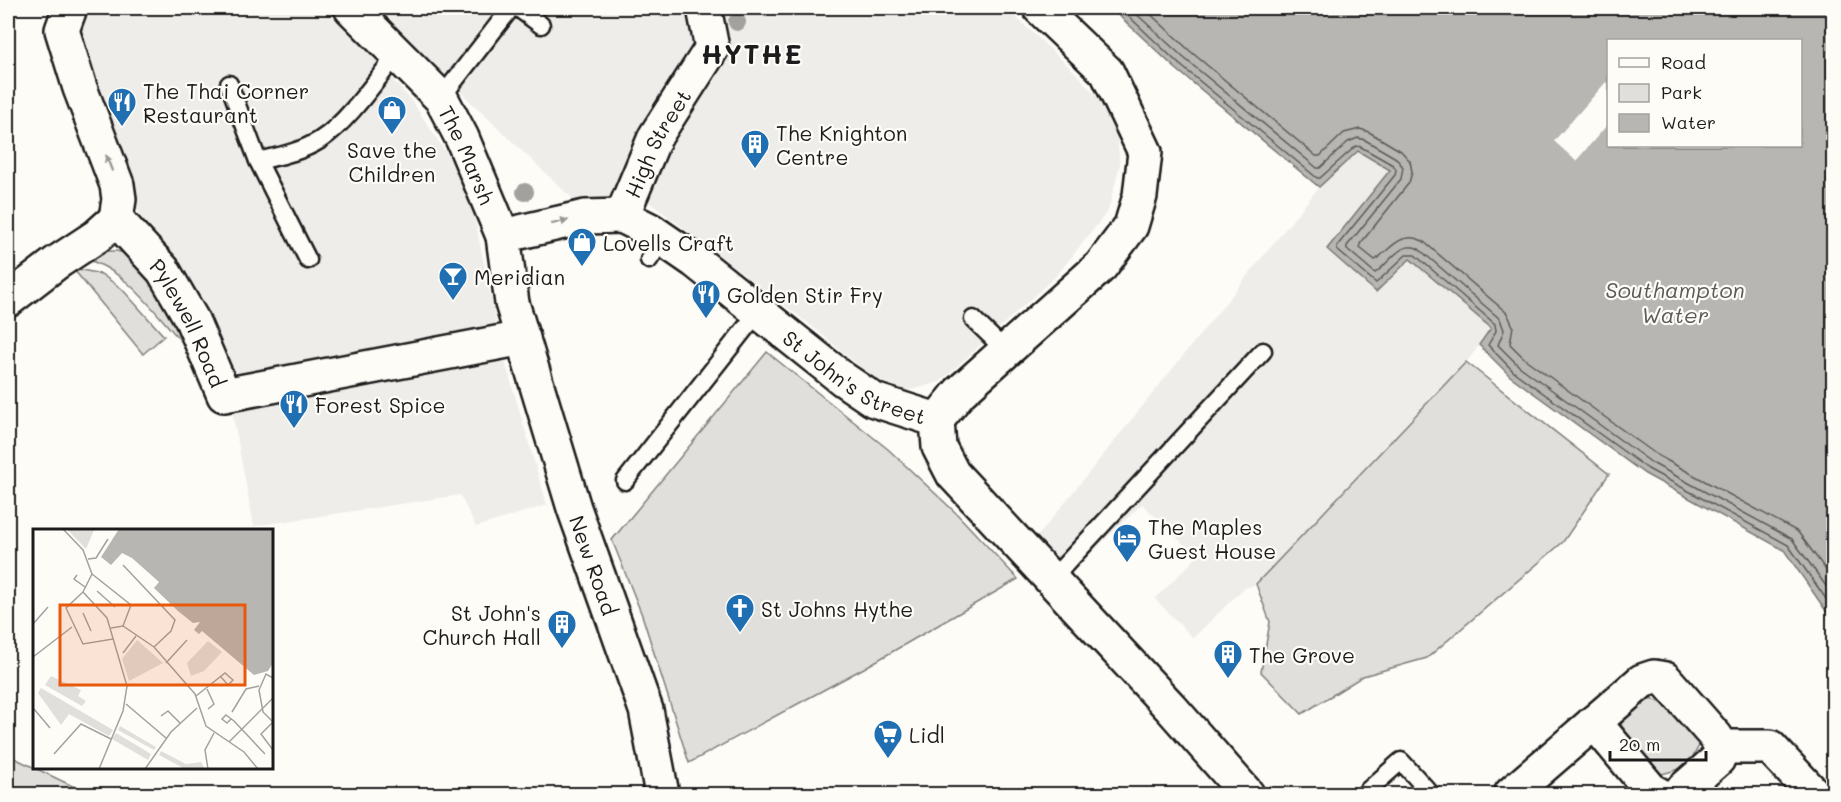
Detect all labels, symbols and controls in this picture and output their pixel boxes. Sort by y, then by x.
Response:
district label: HYTHE [701,36,803,71]
legend [1607,39,1802,147]
text: Road [1661,50,1706,74]
place label: The Thai Corner Restaurant [143,77,309,128]
text: Park [1661,80,1702,104]
street label: High Street [618,83,696,201]
restaurant icon: The Thai Corner Restaurant [106,86,138,128]
shop icon: Save the Children [376,94,408,136]
street label: The Marsh [434,100,502,208]
text: Water [1661,110,1716,134]
place label: The Knighton Centre [776,119,907,170]
building icon: The Knighton Centre [739,128,771,170]
place label: Save the Children [347,136,437,187]
one-way arrow [104,153,114,171]
one-way arrow [551,217,569,227]
shop icon: Lovells Craft [566,226,598,268]
place label: Lovells Craft [603,229,734,256]
street label: Pylewell Road [145,252,232,391]
bar icon: Meridian [437,260,469,302]
place label: Meridian [474,263,565,290]
water label: Southampton Water [1605,275,1745,329]
restaurant icon: Golden Stir Fry [690,278,722,320]
place label: Golden Stir Fry [727,281,883,308]
street label: St John's Street [778,323,930,429]
restaurant icon: Forest Spice [278,388,310,430]
place label: Forest Spice [315,391,445,418]
street label: New Road [564,512,624,618]
place label: The Maples Guest House [1148,513,1276,564]
hotel icon: The Maples Guest House [1111,522,1143,564]
inset map [33,529,273,769]
church icon: St Johns Hythe [724,592,756,634]
place label: St Johns Hythe [761,595,913,622]
place label: St John's Church Hall [423,599,541,650]
building icon: St John's Church Hall [546,608,578,650]
building icon: The Grove [1212,638,1244,680]
place label: The Grove [1249,641,1355,668]
supermarket icon: Lidl [872,718,904,760]
place label: Lidl [909,721,945,748]
scale bar [1610,724,1706,762]
text: 20 m [1619,732,1660,756]

